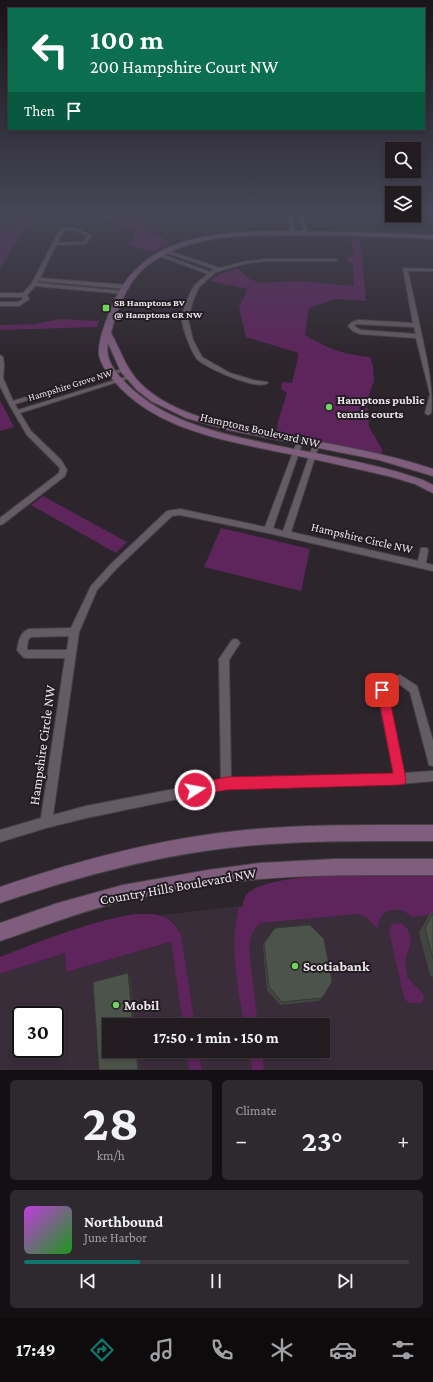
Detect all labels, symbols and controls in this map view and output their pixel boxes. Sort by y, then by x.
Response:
icon: left [24,24,76,76]
text: 100 m [90,24,164,55]
text: 200 Hampshire Court NW [90,57,278,77]
icon: arrive [63,100,85,122]
text: Then [24,103,55,119]
map controls [385,142,421,222]
button: search [385,142,421,178]
button: layers [385,186,421,222]
place label: SB Hamptons BV @ Hamptons GR NW [114,297,203,320]
marker: SB Hamptons BV @ Hamptons GR NW [101,303,111,313]
street label: Hampshire Grove NW [27,367,114,403]
place label: Hamptons public tennis courts [337,393,425,421]
marker: Hamptons public tennis courts [324,402,334,412]
street label: Hamptons Boulevard NW [199,409,321,451]
street label: Hampshire Circle NW [310,519,414,557]
pin [365,673,399,707]
icon: arrive [371,679,393,701]
street label: Hampshire Circle NW [26,684,58,806]
position arrow [174,769,216,811]
street label: Country Hills Boulevard NW [99,864,258,908]
place label: Scotiabank [303,958,370,974]
marker: Scotiabank [290,961,300,971]
place label: Mobil [124,997,159,1013]
marker: Mobil [111,1000,121,1010]
speed limit sign: 30 [12,1006,64,1058]
text: 17:50 · 1 min · 150 m [153,1030,279,1046]
text: 28 [82,1093,139,1151]
text: Climate [236,1103,276,1118]
text: 23° [302,1124,343,1157]
text: − [236,1128,247,1153]
text: + [397,1128,409,1153]
text: km/h [97,1148,125,1163]
text: Northbound [84,1214,163,1230]
text: June Harbor [84,1230,147,1245]
icon: previous [77,1270,99,1292]
icon: pause [205,1270,227,1292]
icon: next [334,1270,356,1292]
icon: directions [88,1336,116,1364]
icon: music [148,1336,176,1364]
icon: phone [208,1336,236,1364]
icon: climate [268,1336,296,1364]
icon: car [329,1336,357,1364]
icon: filters [389,1336,417,1364]
text: 17:49 [16,1340,56,1360]

